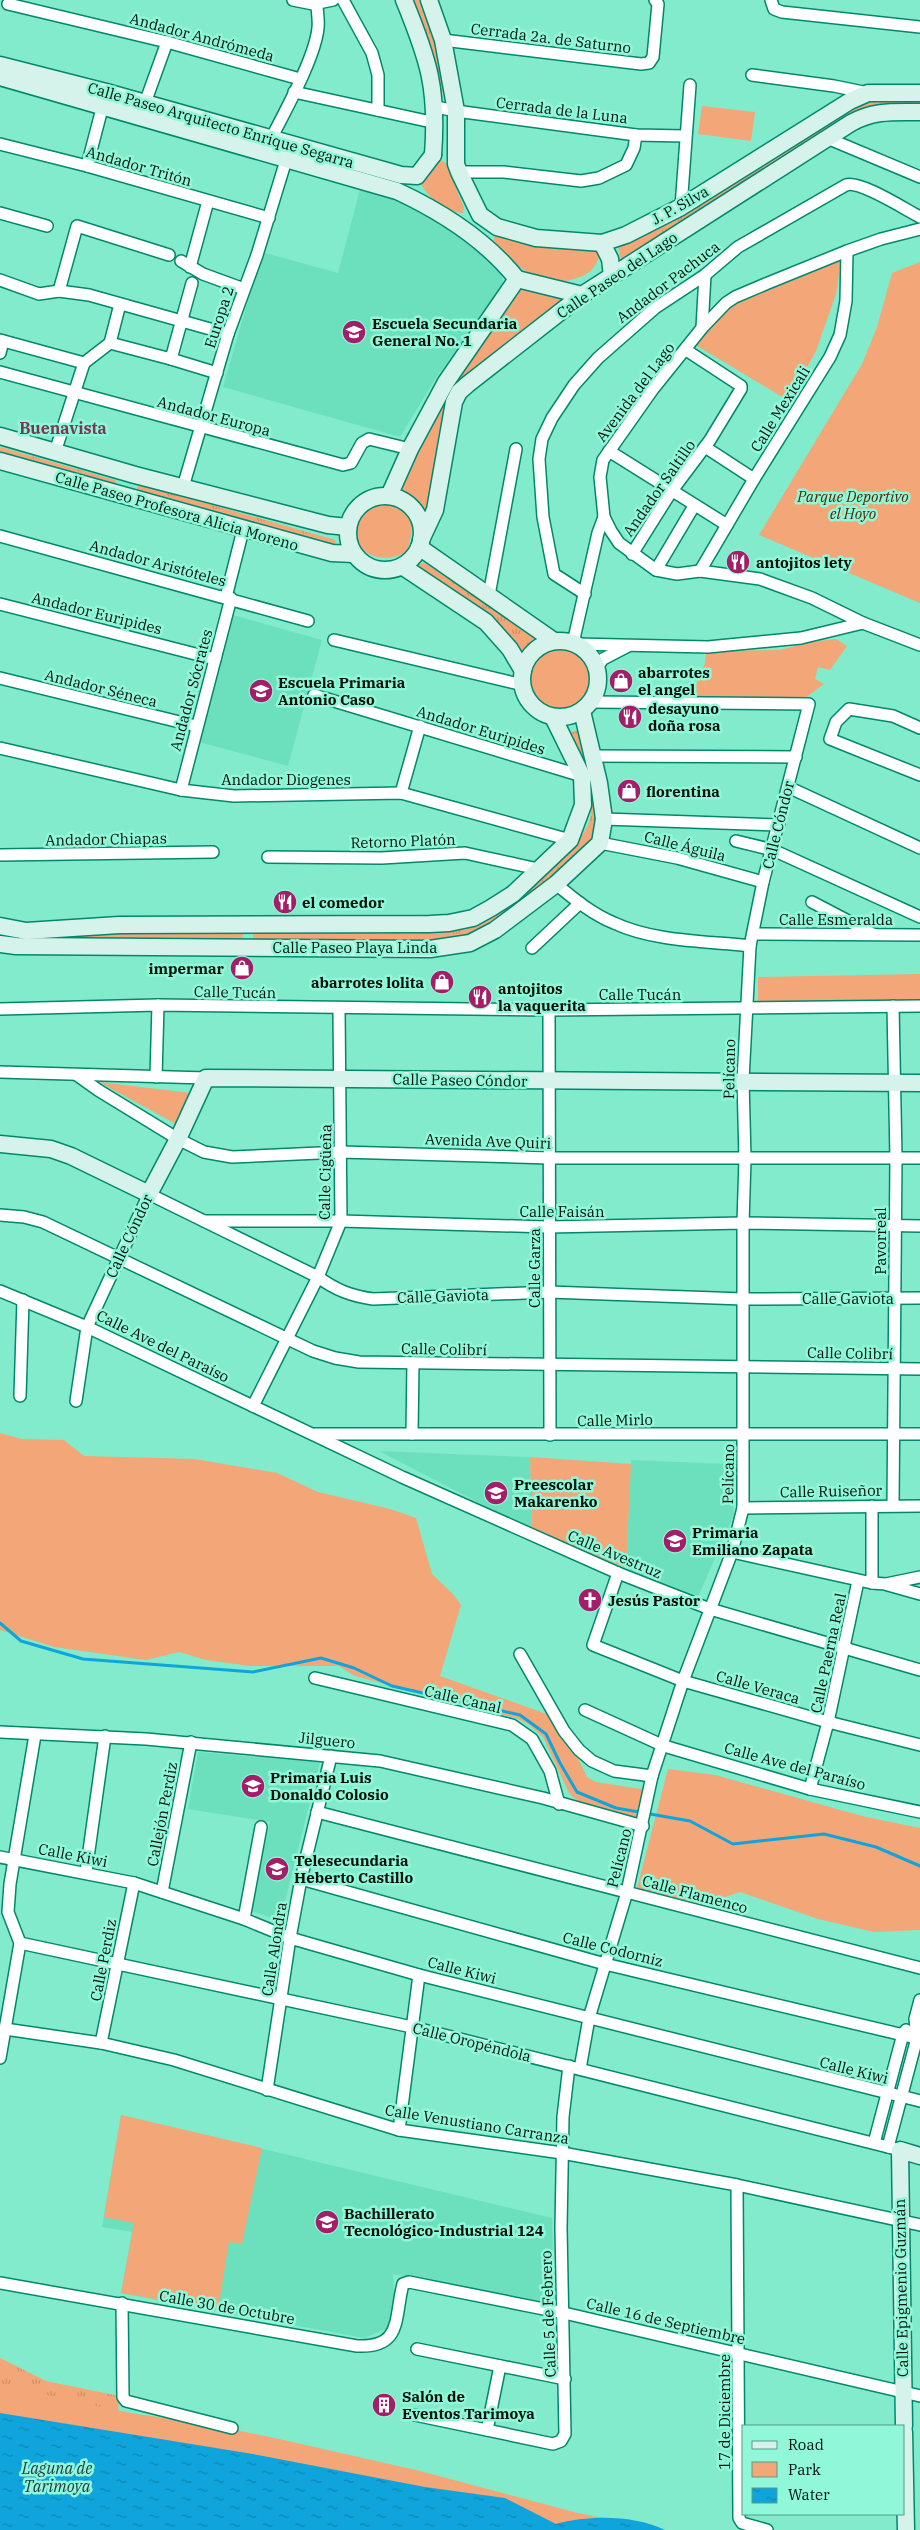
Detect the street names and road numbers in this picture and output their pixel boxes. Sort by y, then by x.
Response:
street label: Andador Andrómeda [128,9,276,65]
street label: Cerrada 2a. de Saturno [470,19,632,57]
street label: Calle Paseo Arquitecto Enrique Segarra [86,78,356,172]
street label: Cerrada de la Luna [495,92,629,128]
street label: Andador Tritón [84,142,194,190]
street label: J. P. Silva [648,182,712,228]
street label: Calle Paseo del Lago [553,228,681,322]
street label: Andador Pachuca [613,237,723,327]
street label: Europa 2 [200,284,238,350]
street label: Avenida del Lago [591,339,679,445]
street label: Calle Mexicali [746,362,814,455]
street label: Andador Europa [155,392,273,440]
street label: Andador Saltillo [619,436,699,540]
street label: Calle Paseo Profesora Alicia Moreno [53,467,301,555]
street label: Andador Aristóteles [88,536,228,590]
street label: Andador Euripides [30,588,164,638]
street label: Andador Sócrates [166,627,216,753]
street label: Andador Séneca [43,665,159,711]
street label: Andador Euripides [414,701,548,759]
street label: Andador Diogenes [221,770,351,789]
street label: Calle Cóndor [758,779,798,871]
street label: Calle Águila [642,827,728,865]
street label: Andador Chiapas [45,828,167,850]
street label: Retorno Platón [350,830,456,852]
street label: Calle Esmeralda [779,910,893,929]
street label: Calle Paseo Playa Linda [273,938,437,957]
street label: Calle Tucán [194,982,277,1002]
street label: Calle Tucán [599,985,682,1004]
street label: Pelícano [719,1039,739,1099]
street label: Calle Paseo Cóndor [392,1069,528,1091]
street label: Calle Cigüeña [315,1124,335,1220]
street label: Avenida Ave Quiri [425,1129,552,1153]
street label: Calle Cóndor [101,1191,157,1281]
street label: Calle Faisán [519,1202,605,1221]
street label: Pavorreal [871,1207,890,1275]
street label: Calle Garza [525,1228,544,1308]
street label: Calle Gaviota [397,1285,489,1307]
street label: Calle Gaviota [802,1289,894,1308]
street label: Calle Ave del Paraíso [93,1306,233,1386]
street label: Calle Colibrí [401,1339,487,1359]
street label: Calle Colibrí [807,1343,893,1363]
street label: Calle Mirlo [577,1410,653,1430]
street label: Pelícano [718,1444,738,1504]
street label: Calle Ruiseñor [780,1481,883,1501]
street label: Calle Avestruz [565,1526,665,1582]
street label: Calle Paerna Real [806,1591,850,1715]
street label: Calle Veraca [714,1666,802,1708]
street label: Calle Canal [423,1681,503,1717]
street label: Jilguero [298,1728,356,1752]
street label: Calle Ave del Paraíso [722,1738,868,1794]
street label: Callejón Perdiz [143,1760,181,1868]
street label: Pelícano [602,1826,636,1890]
street label: Calle Kiwi [37,1839,109,1871]
street label: Calle Flamenco [640,1871,750,1917]
street label: Calle Alondra [257,1901,291,1997]
street label: Calle Perdiz [86,1917,120,2003]
street label: Calle Codorniz [561,1927,665,1971]
street label: Calle Kiwi [426,1952,499,1988]
street label: Calle Oropéndola [411,2018,533,2066]
street label: Calle Kiwi [818,2052,891,2088]
street label: Calle Venustiano Carranza [384,2100,570,2148]
street label: Calle Epigmenio Guzmán [890,2198,912,2377]
street label: Calle 5 de Febrero [536,2250,560,2378]
street label: Calle 30 de Octubre [158,2286,296,2328]
street label: Calle 16 de Septiembre [585,2293,747,2349]
street label: 17 de Diciembre [715,2354,734,2470]

